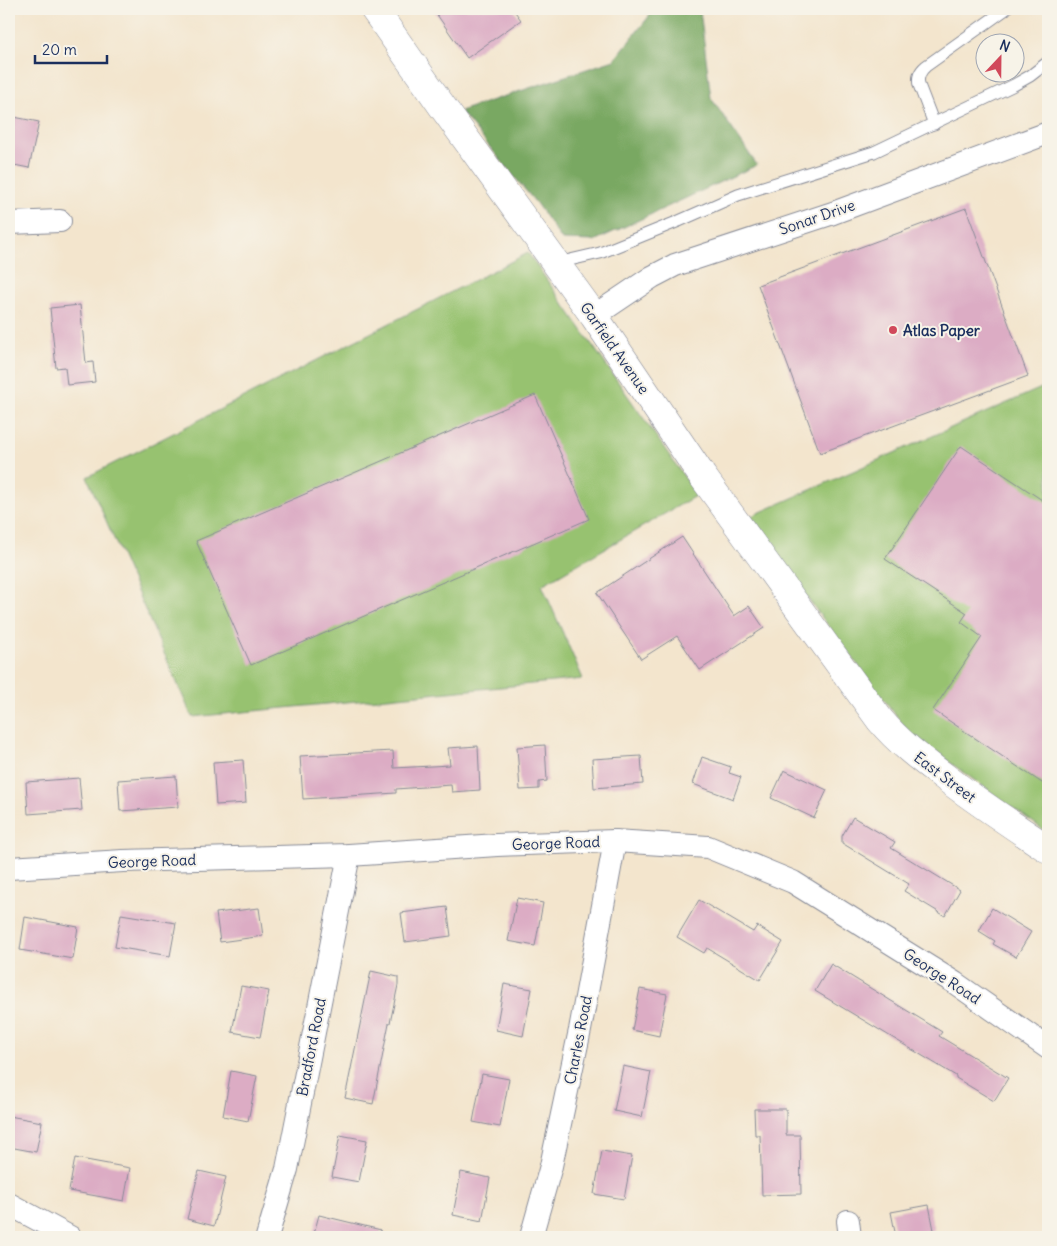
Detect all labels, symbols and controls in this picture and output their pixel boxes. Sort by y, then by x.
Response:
scale bar [35,32,108,64]
north arrow [974,32,1024,82]
text: N [997,36,1013,56]
text: 20 m [42,40,77,59]
street label: Sonar Drive [776,195,858,239]
street label: Garfield Avenue [576,298,654,398]
place label: Atlas Paper [903,321,981,341]
marker: Atlas Paper [887,324,899,336]
street label: East Street [910,748,980,806]
street label: George Road [511,832,601,854]
street label: George Road [107,850,197,872]
street label: George Road [900,944,984,1008]
street label: Charles Road [560,994,596,1086]
street label: Bradford Road [292,996,330,1098]

